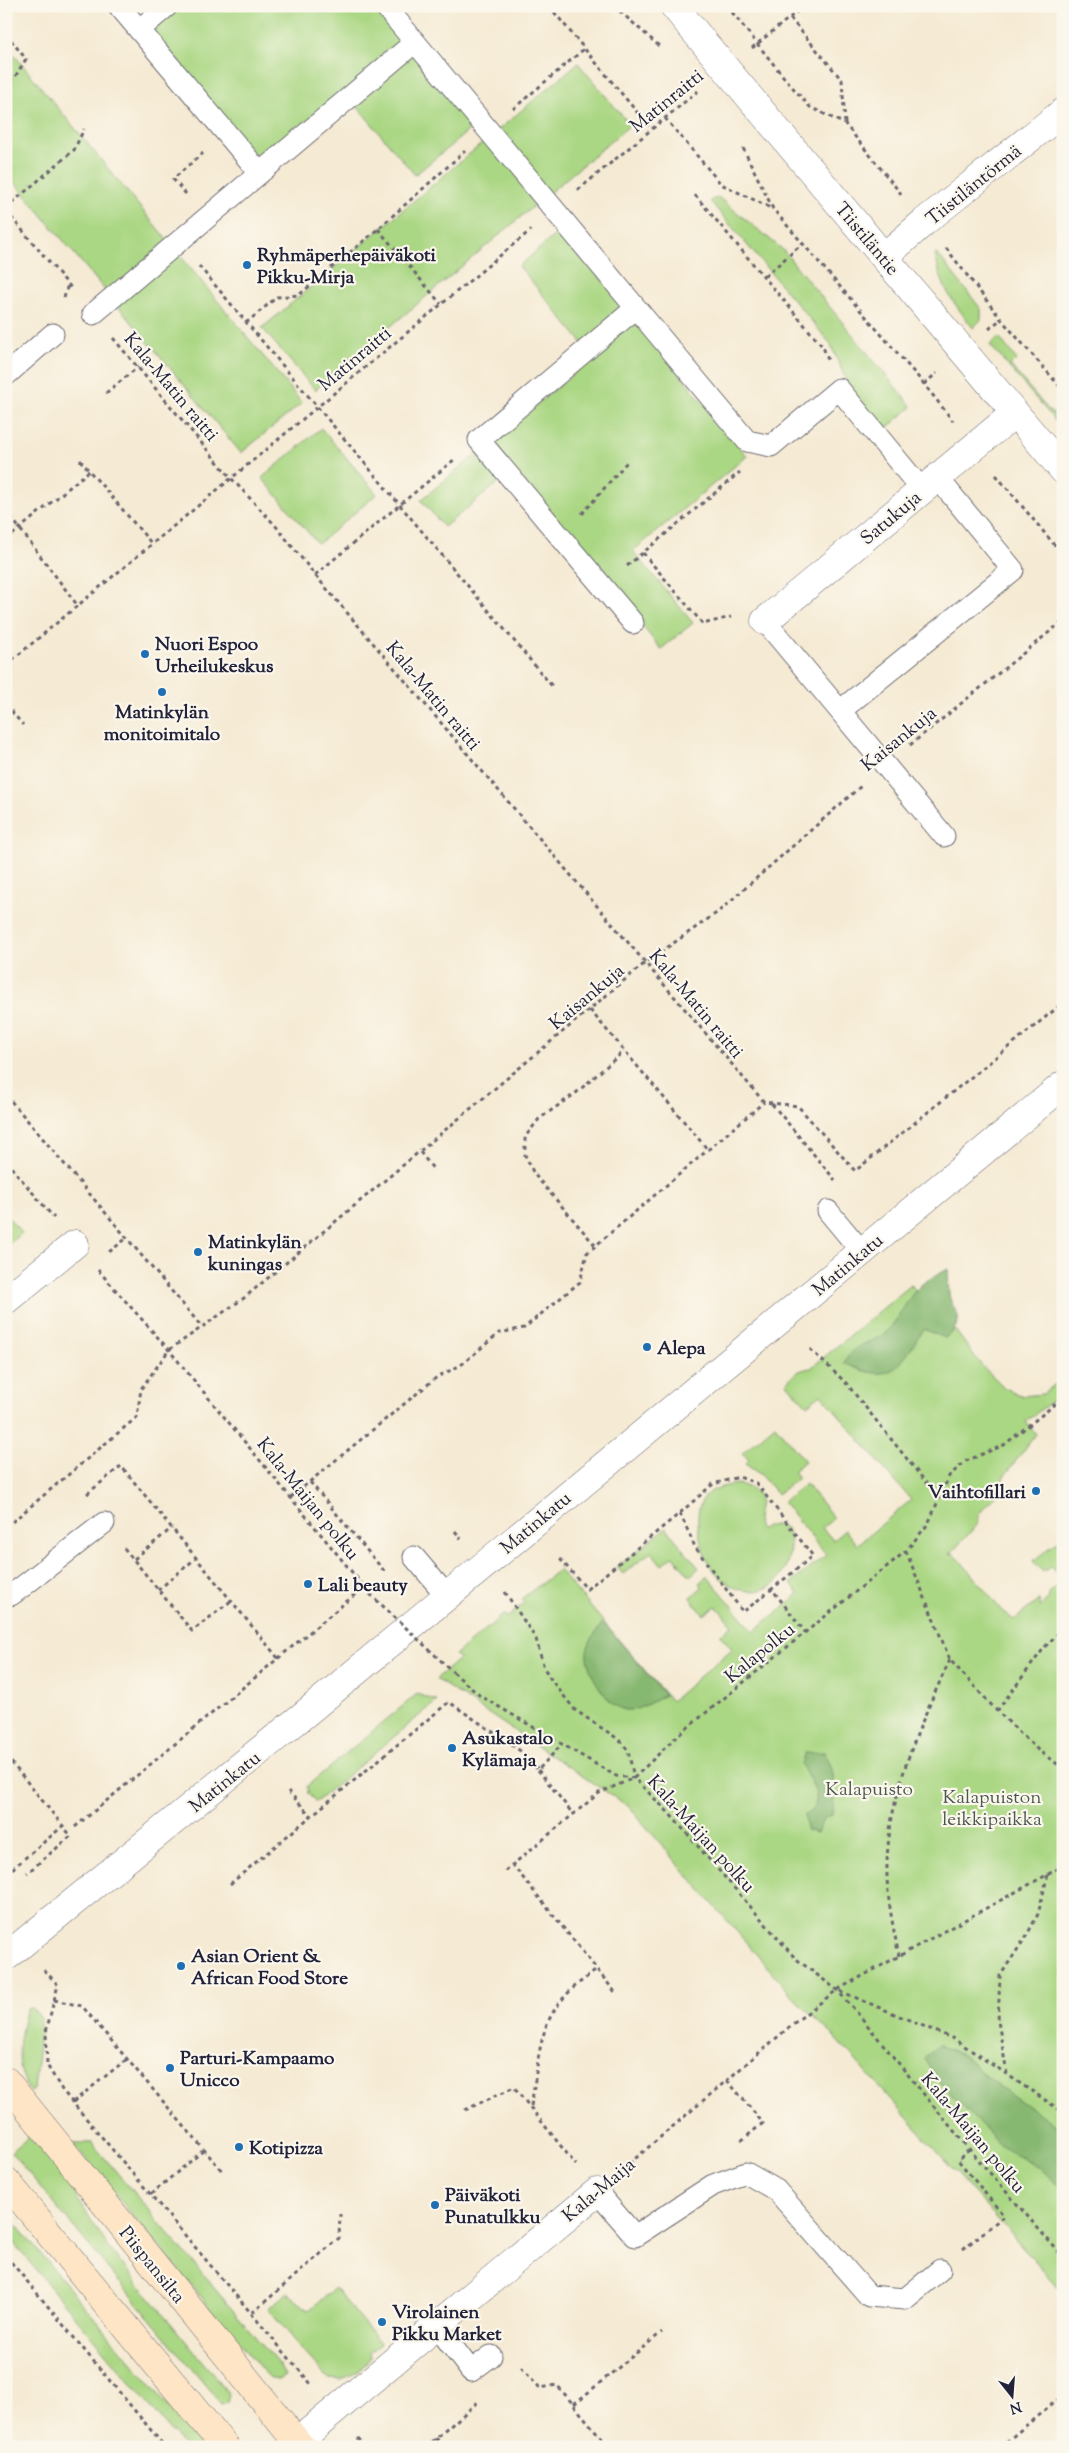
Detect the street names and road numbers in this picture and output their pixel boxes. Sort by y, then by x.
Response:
street label: Matinraitti [625,64,710,140]
street label: Tiistiläntörmä [921,139,1028,233]
street label: Tiistiläntie [827,197,905,282]
street label: Matinraitti [313,321,398,399]
street label: Kala-Matin raitti [116,327,224,448]
street label: Satukuja [855,485,928,553]
street label: Kala-Matin raitti [378,636,486,757]
street label: Kaisankuja [856,701,943,779]
street label: Kala-Matin raitti [641,944,749,1065]
street label: Kaisankuja [544,958,631,1037]
street label: Matinkatu [807,1228,890,1304]
street label: Kala-Maijan polku [249,1433,365,1567]
street label: Matinkatu [495,1486,578,1562]
street label: Kalapolku [720,1617,802,1691]
street label: Matinkatu [184,1746,267,1820]
street label: Kala-Maijan polku [640,1770,761,1900]
street label: Kala-Maijan polku [913,2067,1031,2200]
street label: Kala-Maija [557,2152,642,2230]
street label: Piispansilta [111,2221,191,2310]

